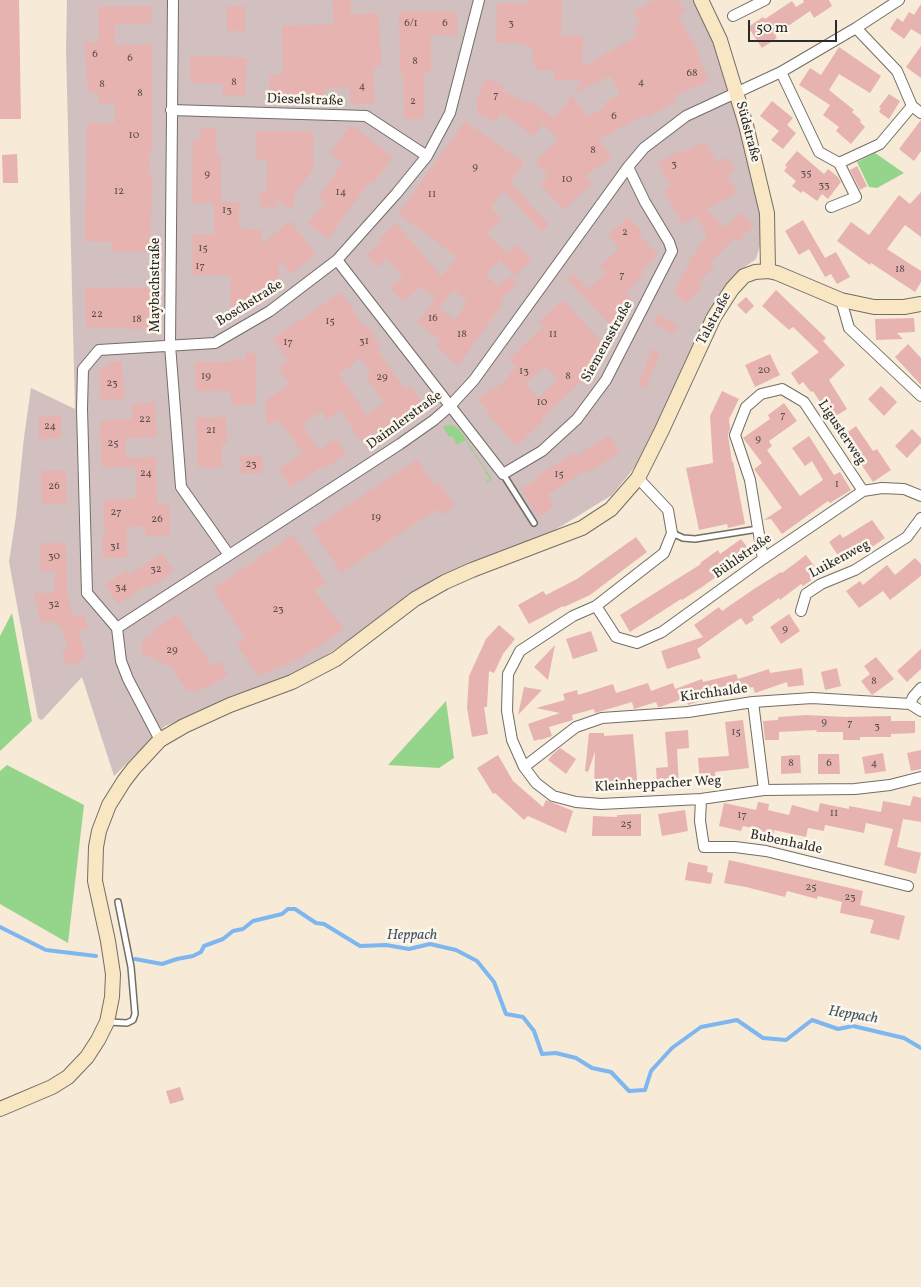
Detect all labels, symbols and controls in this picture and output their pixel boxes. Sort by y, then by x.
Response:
scale bar [751,10,840,42]
house number: 6/1 [404,17,418,31]
house number: 6 [442,17,448,31]
house number: 3 [508,17,514,31]
text: 50 m [756,18,788,39]
house number: 6 [92,48,98,62]
house number: 6 [127,52,133,66]
house number: 8 [412,55,418,69]
house number: 68 [686,67,698,81]
house number: 8 [231,76,237,90]
house number: 4 [638,76,644,90]
house number: 8 [99,78,105,92]
house number: 4 [359,80,365,94]
house number: 8 [137,87,143,101]
house number: 7 [493,89,499,103]
street label: Dieselstraße [266,91,344,111]
house number: 2 [410,95,416,109]
street label: Südstraße [731,100,763,164]
house number: 6 [611,110,617,124]
house number: 10 [129,129,139,143]
house number: 8 [590,144,596,158]
house number: 3 [671,158,677,172]
house number: 9 [472,161,478,175]
house number: 35 [801,167,811,181]
house number: 9 [204,168,210,182]
house number: 10 [562,173,572,187]
house number: 33 [818,179,830,193]
house number: 12 [114,185,124,199]
house number: 14 [336,186,346,200]
house number: 11 [428,188,436,202]
house number: 13 [222,204,232,218]
house number: 2 [622,226,628,240]
street label: Maybachstraße [148,238,164,332]
house number: 15 [198,242,208,256]
house number: 17 [195,260,205,274]
house number: 18 [895,263,905,277]
house number: 7 [619,269,625,283]
street label: Boschstraße [214,277,286,331]
street label: Talstraße [694,290,736,348]
street label: Siemensstraße [579,298,637,386]
house number: 22 [91,308,103,322]
house number: 16 [428,312,438,326]
house number: 18 [132,313,142,327]
house number: 15 [325,315,335,329]
house number: 18 [457,328,467,342]
house number: 11 [549,328,557,342]
house number: 31 [359,335,369,349]
house number: 17 [283,336,293,350]
house number: 20 [758,364,770,378]
house number: 13 [519,365,529,379]
house number: 19 [201,370,211,384]
house number: 8 [565,370,571,384]
house number: 29 [376,371,388,385]
house number: 23 [106,377,118,391]
street label: Daimlerstraße [364,388,446,454]
house number: 10 [537,396,547,410]
street label: Ligusterweg [813,397,869,469]
house number: 7 [780,409,786,423]
house number: 22 [139,413,151,427]
house number: 24 [44,420,56,434]
house number: 21 [206,424,216,438]
house number: 9 [755,433,761,447]
house number: 25 [107,437,119,451]
house number: 23 [245,458,257,472]
house number: 24 [140,467,152,481]
house number: 15 [554,468,564,482]
house number: 1 [835,478,839,492]
house number: 26 [48,480,60,494]
house number: 27 [111,506,121,520]
house number: 19 [371,511,381,525]
house number: 26 [151,513,163,527]
street label: Bühlstraße [710,531,776,583]
street label: Luikenweg [807,537,873,583]
house number: 31 [110,540,120,554]
house number: 30 [48,550,60,564]
house number: 32 [150,563,162,577]
house number: 34 [115,581,127,595]
house number: 32 [48,598,60,612]
house number: 23 [272,603,284,617]
house number: 9 [782,623,788,637]
house number: 29 [166,644,178,658]
house number: 8 [871,675,877,689]
street label: Kirchhalde [679,681,749,707]
house number: 9 [821,716,827,730]
house number: 7 [847,717,853,731]
house number: 3 [874,720,880,734]
house number: 15 [731,726,741,740]
house number: 8 [788,757,794,771]
house number: 6 [826,757,832,771]
house number: 4 [871,757,877,771]
street label: Kleinheppacher Weg [594,773,722,797]
house number: 11 [830,807,838,821]
house number: 17 [737,809,747,823]
house number: 25 [620,818,632,832]
street label: Bubenhalde [748,827,824,859]
house number: 25 [805,881,817,895]
house number: 23 [844,891,856,905]
water label: Heppach [387,927,437,945]
water label: Heppach [827,1003,879,1029]

